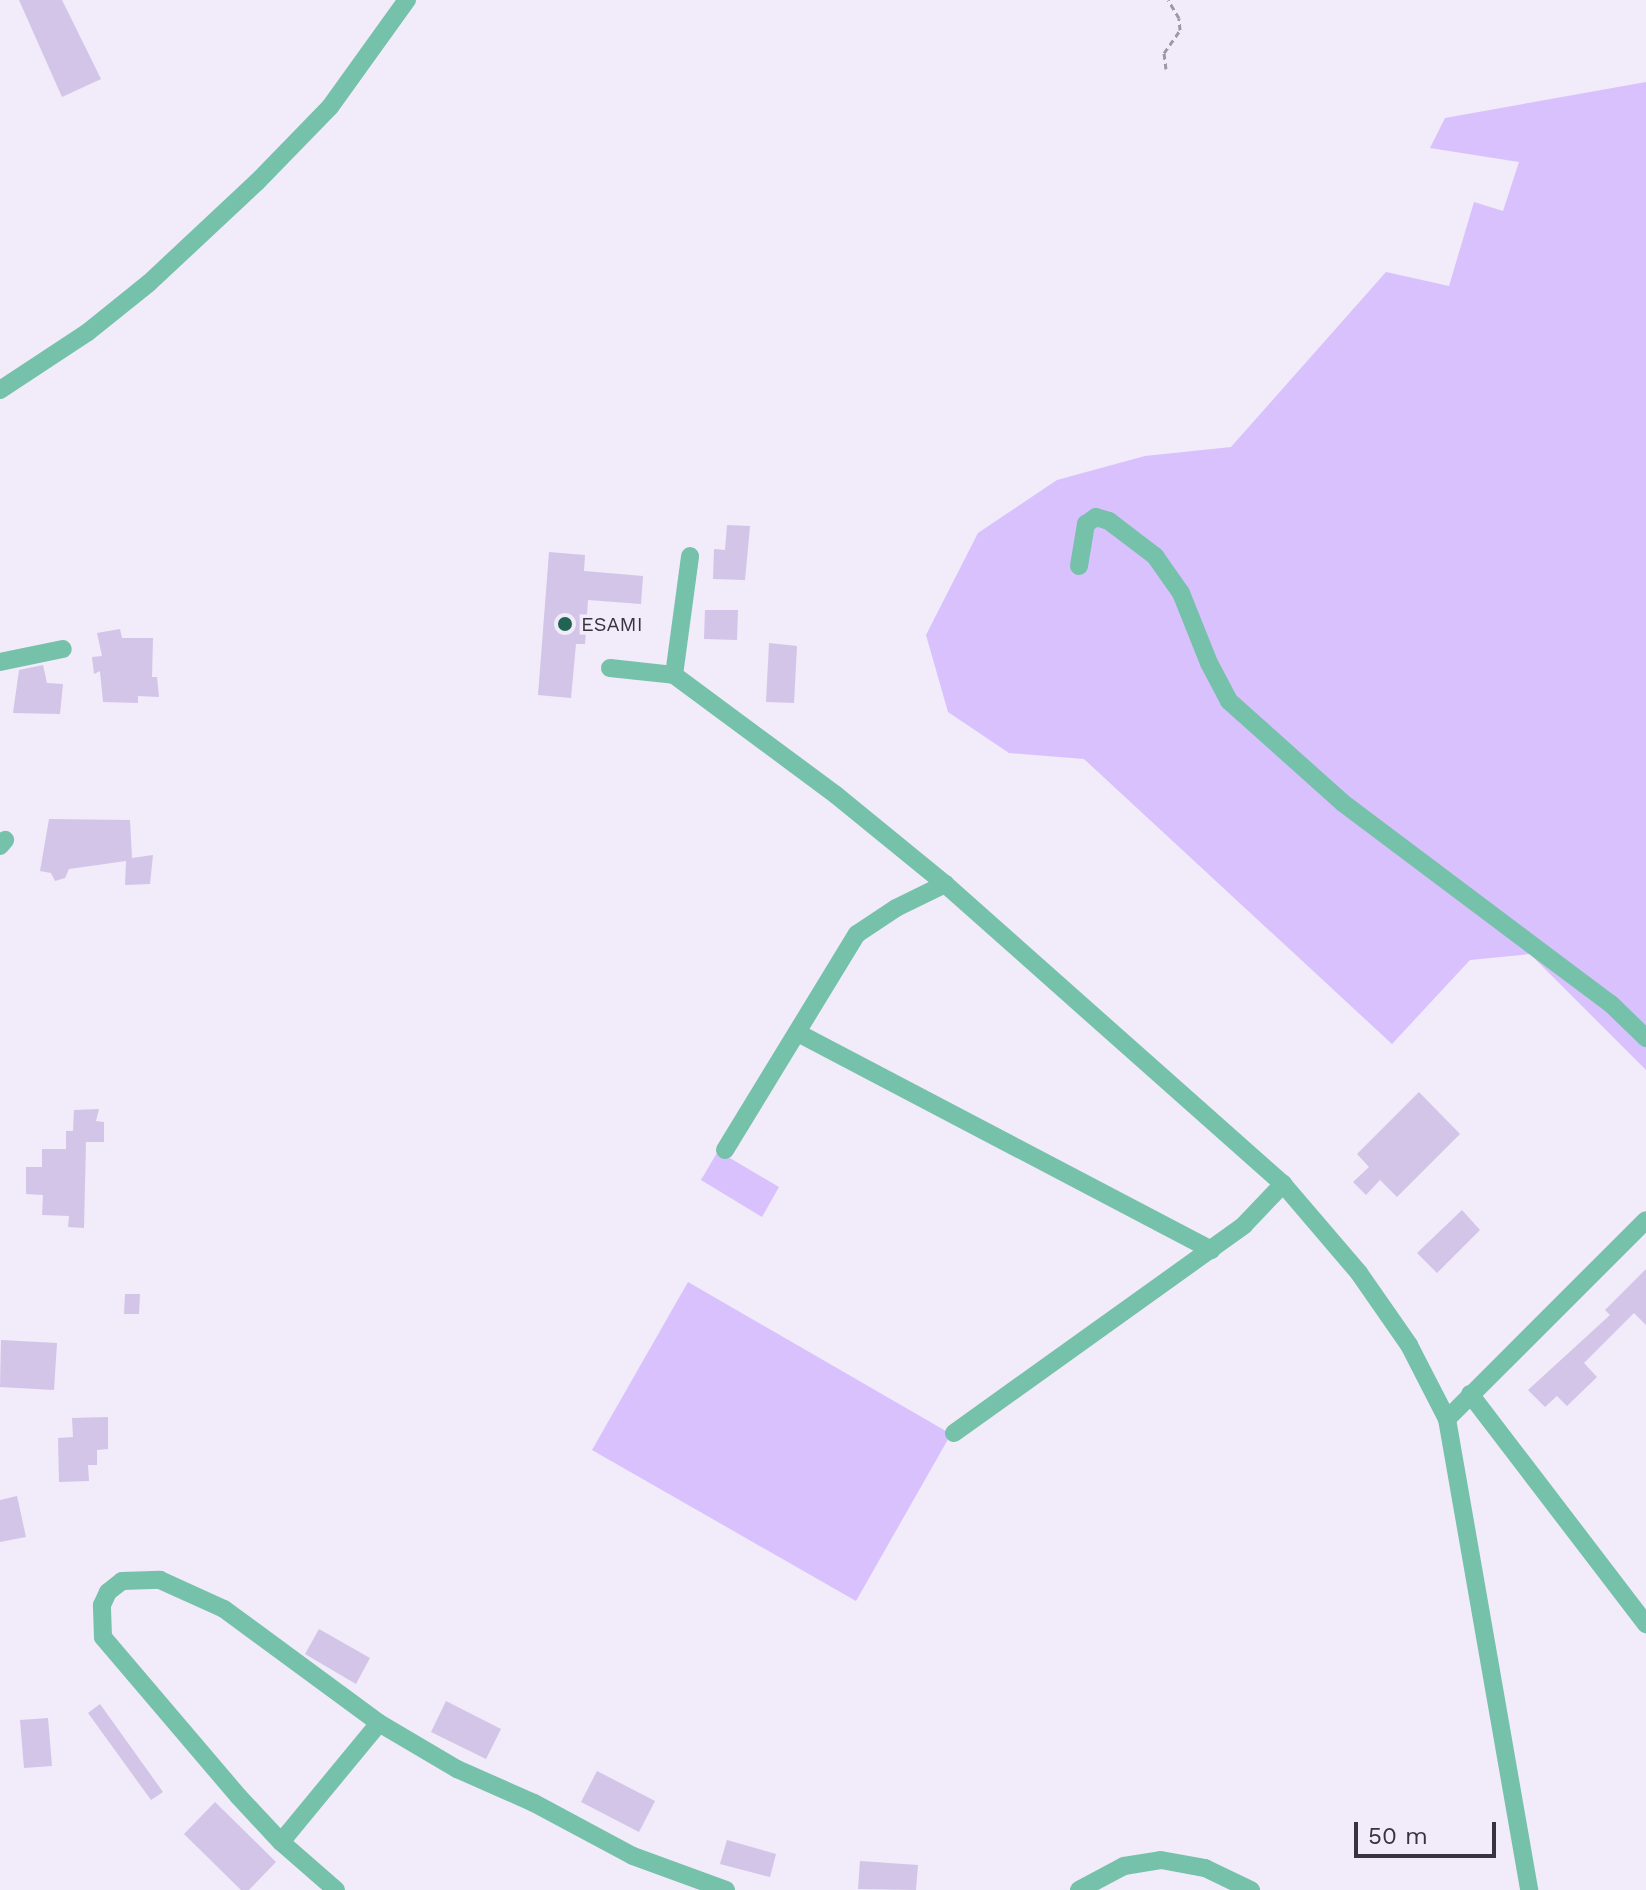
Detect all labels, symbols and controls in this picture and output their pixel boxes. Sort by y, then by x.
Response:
place label: ESAMI [581,612,643,636]
marker: ESAMI [556,615,574,633]
scale bar [1358,1806,1500,1856]
text: 50 m [1368,1822,1428,1850]

